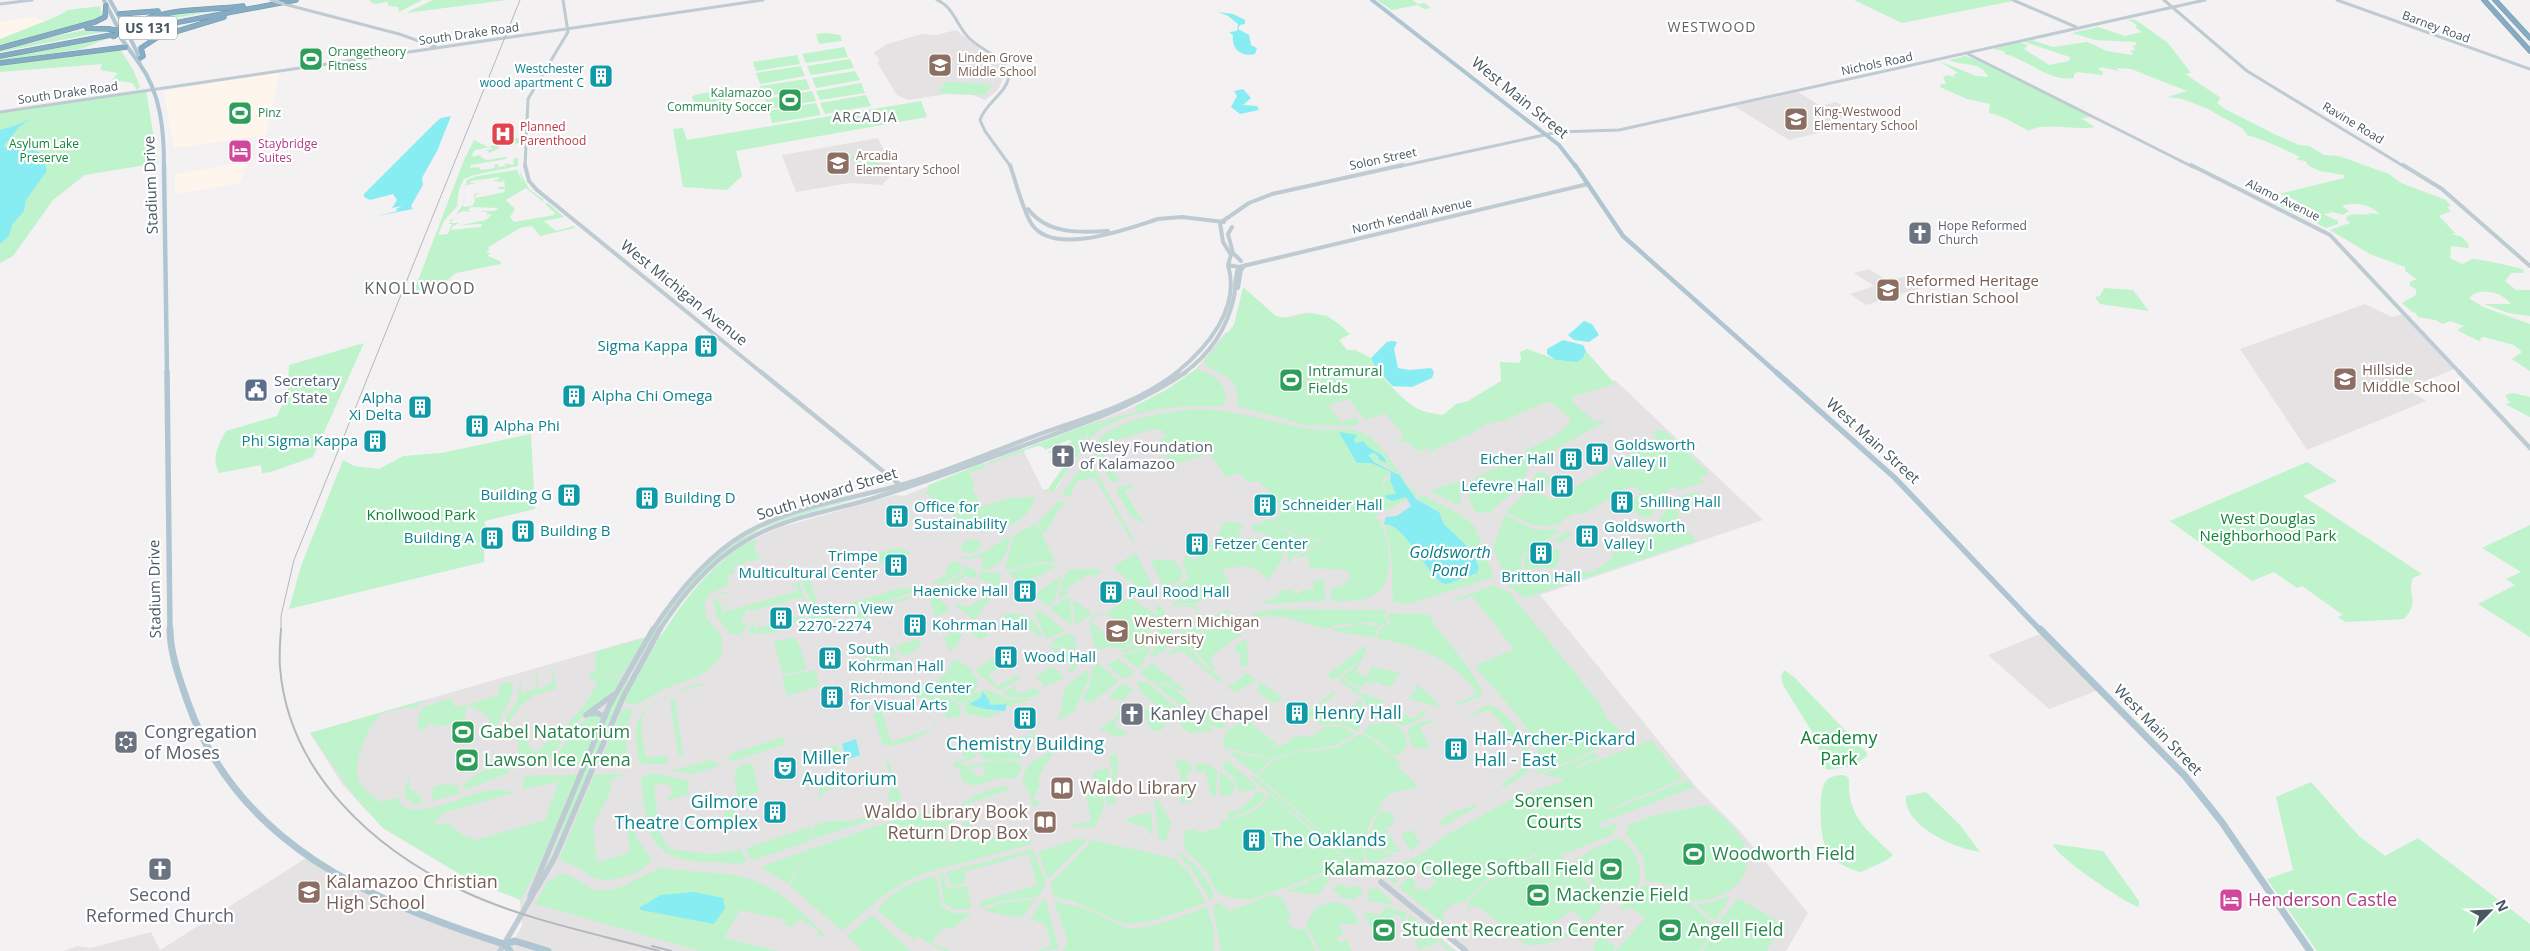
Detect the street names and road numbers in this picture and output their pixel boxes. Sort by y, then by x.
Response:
street label: Barney Road [2400,6,2473,47]
road number: US 131 [119,16,177,40]
street label: South Drake Road [418,18,520,49]
street label: Nichols Road [1839,48,1914,79]
street label: West Main Street [1468,52,1573,143]
street label: South Drake Road [17,77,119,108]
street label: Ravine Road [2319,98,2387,148]
street label: Stadium Drive [138,135,162,235]
street label: Solon Street [1348,143,1418,174]
street label: Alamo Avenue [2243,174,2323,225]
street label: North Kendall Avenue [1350,193,1474,238]
street label: West Michigan Avenue [617,235,752,350]
street label: West Main Street [1823,393,1925,488]
street label: South Howard Street [754,462,899,524]
street label: Stadium Drive [143,540,165,638]
street label: West Main Street [2110,679,2207,779]

